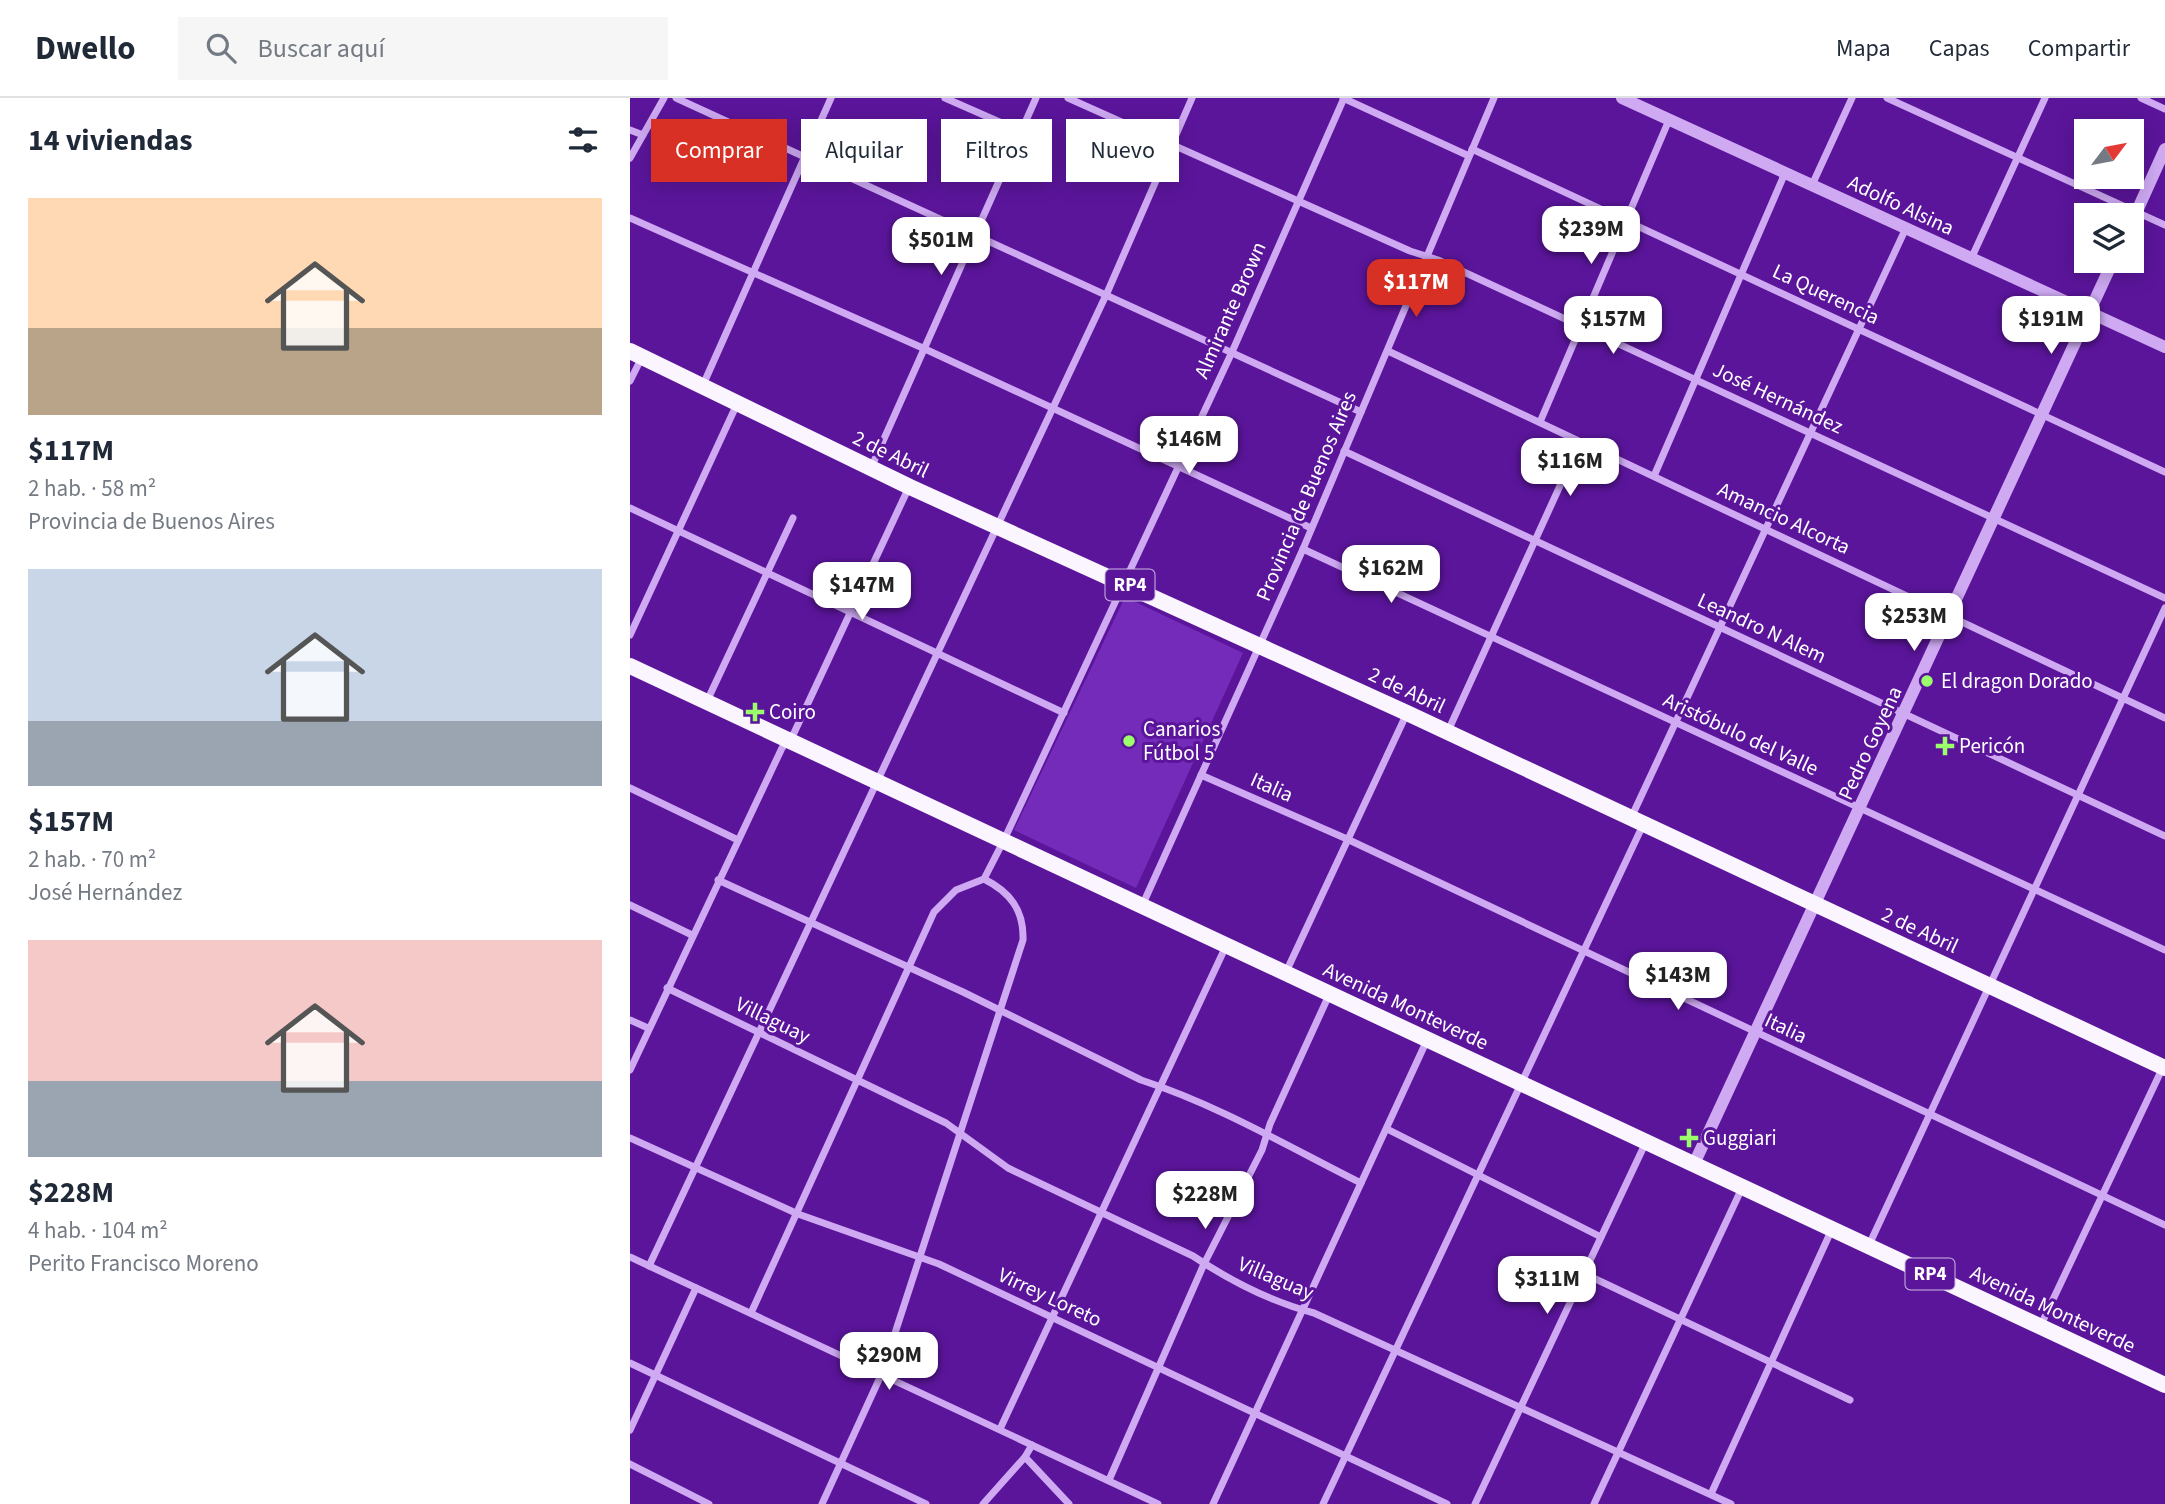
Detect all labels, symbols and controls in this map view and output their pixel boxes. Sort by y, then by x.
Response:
search box [178,17,668,80]
text: Dwello [35,25,136,72]
icon: search [202,29,240,67]
text: Buscar aquí [258,30,385,67]
text: Mapa [1836,31,1891,66]
text: Capas [1929,31,1990,66]
text: Compartir [2028,31,2130,66]
text: 14 viviendas [28,119,193,162]
chip: Comprar [651,119,787,182]
chip: Alquilar [801,119,927,182]
chip: Filtros [941,119,1052,182]
chip: Nuevo [1066,119,1179,182]
north arrow [2074,119,2144,189]
map controls [2074,119,2144,273]
icon: filters [564,121,602,159]
street label: Adolfo Alsina [1843,167,1959,243]
button: layers [2074,203,2144,273]
pin: $239M [1542,206,1640,266]
text: $239M [1558,212,1624,245]
pin: $501M [892,218,990,277]
text: $501M [908,223,974,256]
street label: Almirante Brown [1186,237,1274,383]
icon: home [252,243,378,369]
street label: La Querencia [1768,256,1884,332]
pin: $117M [1367,260,1465,319]
text: $117M [1383,265,1449,298]
pin: $157M [1564,296,1662,356]
pin: $191M [2002,296,2100,356]
text: $157M [1580,302,1646,335]
text: $191M [2018,302,2084,335]
street label: José Hernández [1708,355,1848,441]
street label: Provincia de Buenos Aires [1248,386,1364,606]
pin: $146M [1140,416,1238,476]
text: $146M [1156,422,1222,455]
street label: 2 de Abril [848,423,934,485]
text: $117M [28,429,114,472]
pin: $116M [1521,438,1619,498]
text: $116M [1537,444,1603,477]
text: 2 hab. · 58 m² [28,472,156,505]
street label: Amancio Alcorta [1713,474,1855,562]
text: Provincia de Buenos Aires [28,505,275,538]
pin: $162M [1342,546,1440,605]
text: $162M [1358,551,1424,584]
pin: $147M [813,562,911,622]
text: $147M [829,568,895,601]
road number: RP4 [1106,570,1154,600]
street label: Leandro N Alem [1693,585,1831,671]
pin: $253M [1865,594,1963,653]
text: $253M [1881,599,1947,632]
icon: home [252,614,378,740]
street label: 2 de Abril [1364,659,1450,721]
place label: El dragon Dorado [1941,666,2093,696]
marker: El dragon Dorado [1919,673,1935,689]
street label: Pedro Goyena [1830,681,1910,805]
street label: Aristóbulo del Valle [1658,685,1824,783]
place label: Coiro [769,697,816,727]
marker: Coiro [747,704,763,720]
place label: Canarios Fútbol 5 [1143,714,1220,768]
place label: Pericón [1959,731,2025,761]
marker: Canarios Fútbol 5 [1121,733,1137,749]
marker: Pericón [1937,738,1953,754]
street label: Italia [1246,764,1298,810]
text: $157M [28,800,114,843]
text: 2 hab. · 70 m² [28,843,156,876]
text: José Hernández [28,876,182,909]
street label: 2 de Abril [1877,899,1963,961]
pin: $143M [1629,953,1727,1012]
street label: Avenida Monteverde [1318,955,1494,1057]
text: $143M [1645,958,1711,991]
icon: home [252,985,378,1111]
street label: Villaguay [731,989,816,1051]
street label: Italia [1760,1005,1812,1051]
place label: Guggiari [1703,1123,1777,1153]
marker: Guggiari [1681,1130,1697,1146]
text: $228M [28,1171,114,1214]
pin: $228M [1156,1172,1254,1231]
text: $228M [1172,1177,1238,1210]
text: 4 hab. · 104 m² [28,1214,168,1247]
text: Perito Francisco Moreno [28,1247,259,1280]
street label: Villaguay [1233,1249,1319,1307]
pin: $311M [1498,1256,1596,1316]
road number: RP4 [1906,1258,1954,1290]
street label: Avenida Monteverde [1965,1258,2141,1360]
street label: Virrey Loreto [993,1260,1107,1334]
text: $311M [1514,1262,1580,1295]
pin: $290M [840,1332,938,1392]
text: $290M [856,1338,922,1371]

